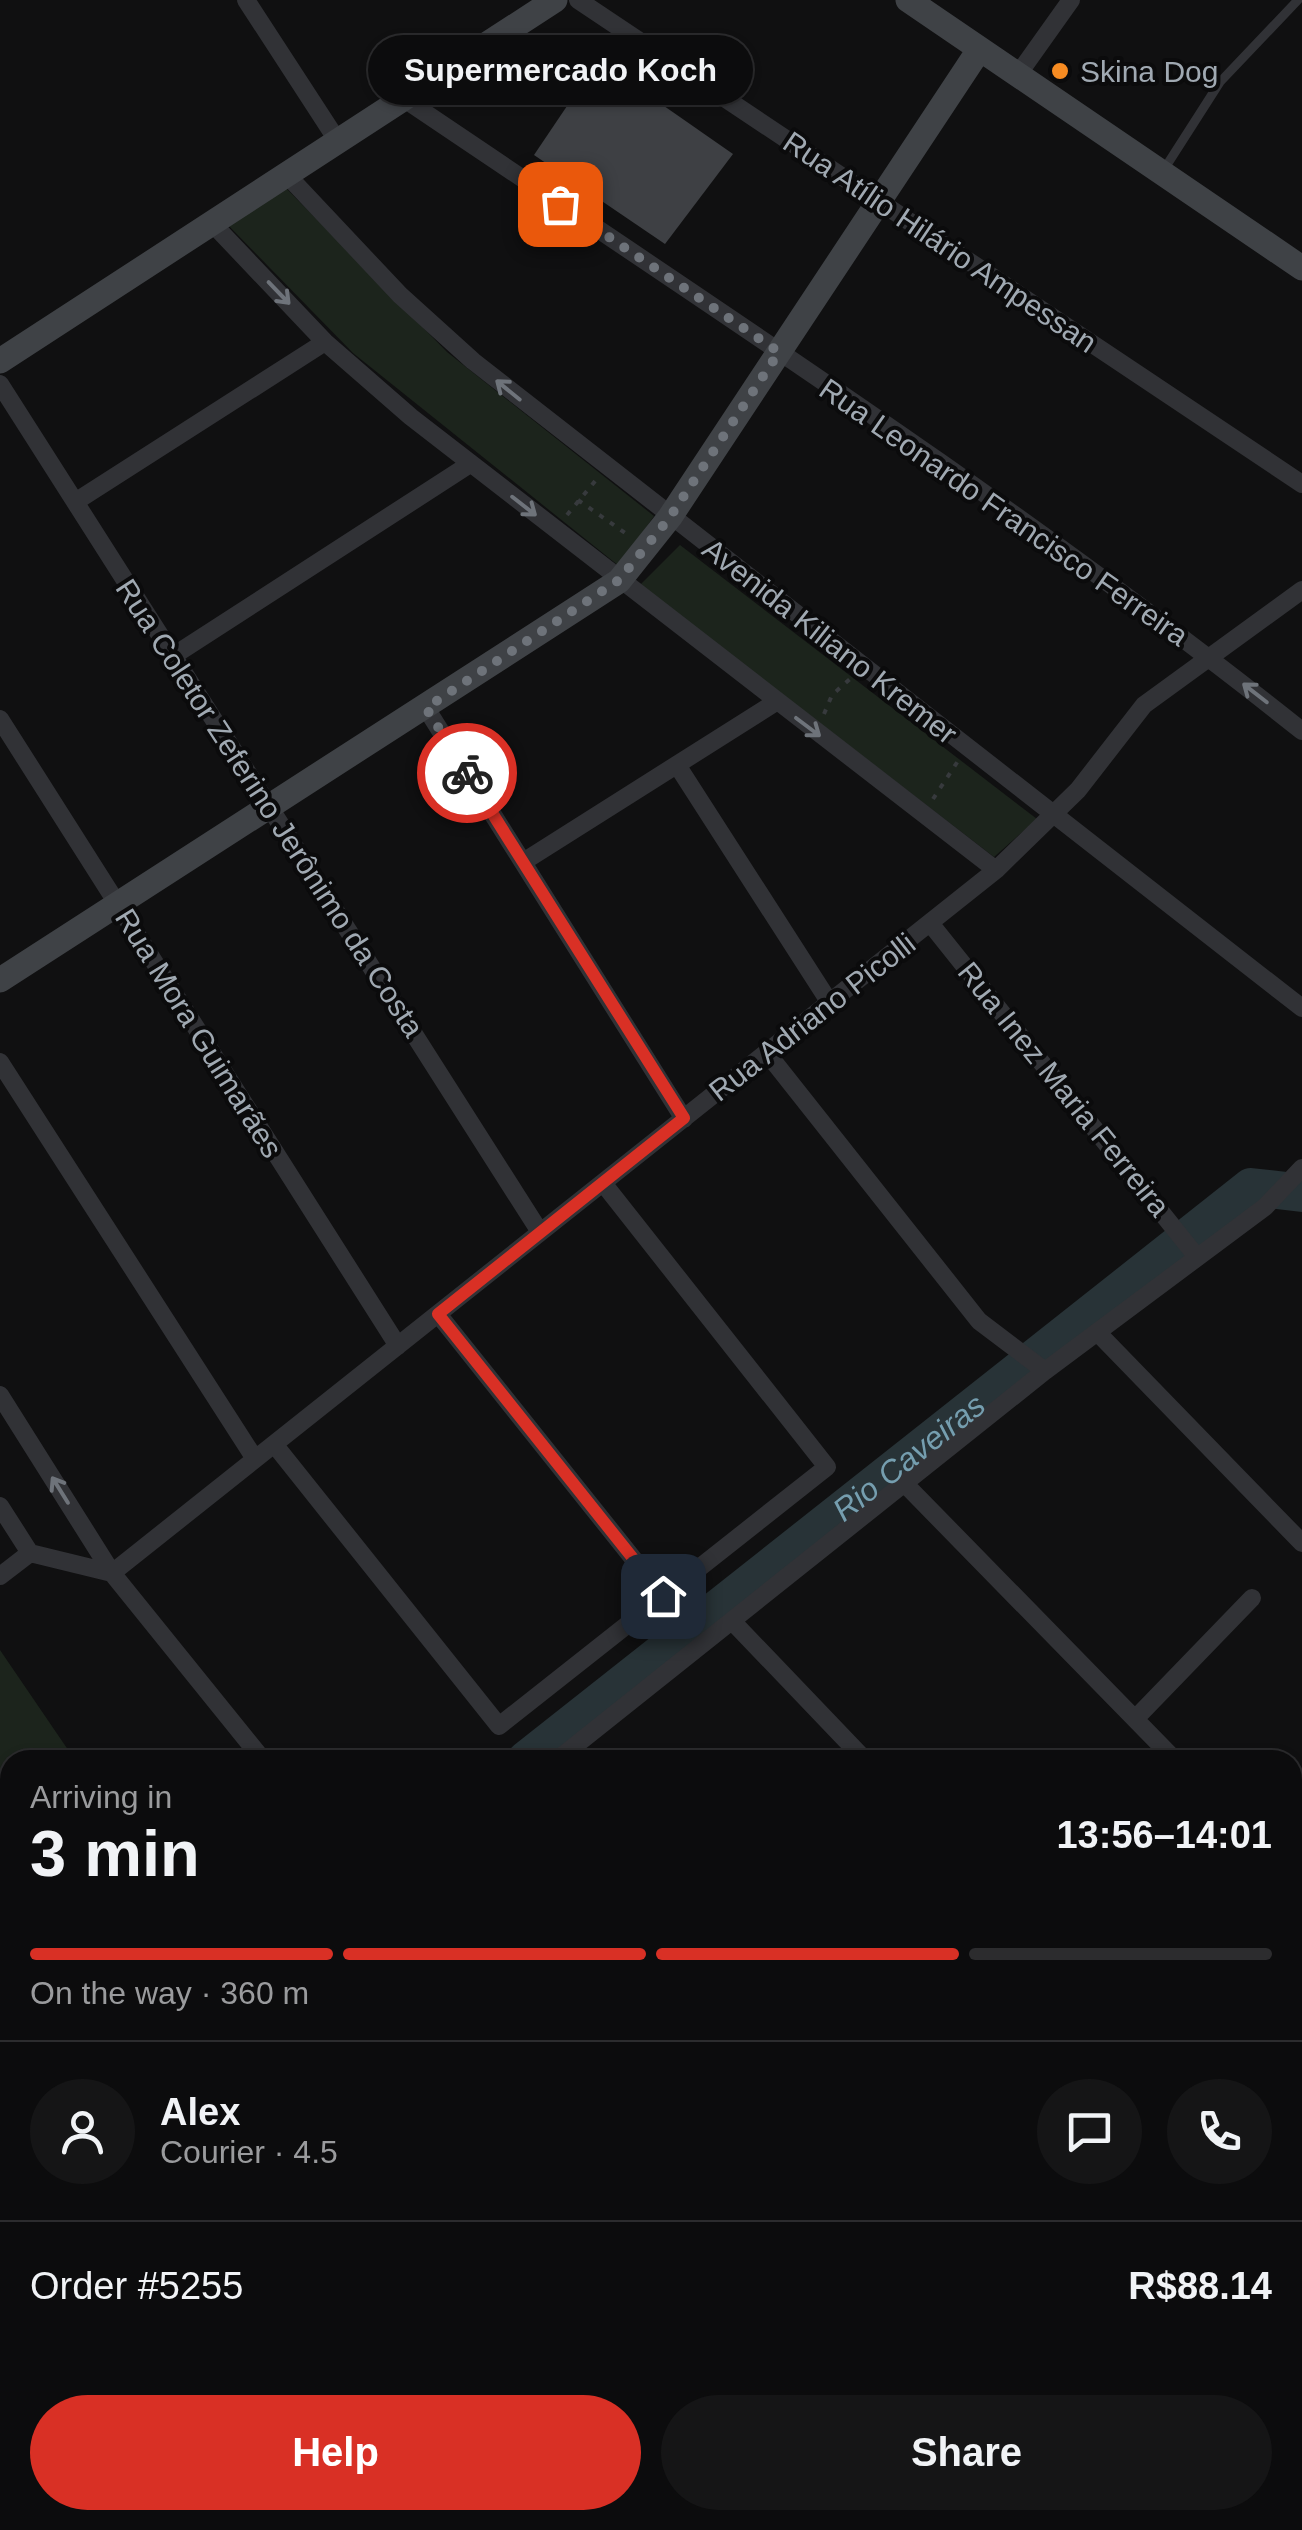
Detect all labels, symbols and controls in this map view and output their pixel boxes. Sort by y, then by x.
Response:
callout: Supermercado Koch [368,34,752,104]
text: Supermercado Koch [404,52,717,88]
place label: Skina Dog [1080,55,1218,88]
marker: Skina Dog [1049,60,1071,82]
street label: Rua Atílio Hilário Ampessan [777,125,1103,359]
pin [518,162,603,247]
icon: bag [533,177,588,232]
one-way arrow [267,281,291,305]
street label: Rua Leonardo Francisco Ferreira [814,372,1195,652]
one-way arrow [496,379,522,401]
one-way arrow [510,496,537,517]
street label: Avenida Kiliano Kremer [697,532,963,750]
street label: Rua Coletor Zeferino Jerônimo da Costa [109,573,431,1043]
one-way arrow [1243,682,1269,704]
one-way arrow [794,717,821,738]
courier [417,723,517,823]
icon: bike [440,746,495,801]
street label: Rua Mora Guimarães [109,903,289,1163]
street label: Rua Adriano Picolli [703,926,921,1108]
street label: Rua Inez Maria Ferreira [951,956,1177,1223]
water label: Rio Caveiras [826,1386,992,1528]
one-way arrow [50,1477,70,1505]
pin [621,1554,706,1639]
icon: home [636,1569,691,1624]
text: Arriving in [30,1779,172,1815]
text: 13:56–14:01 [1056,1814,1272,1856]
text: 3 min [30,1817,200,1890]
text: On the way · 360 m [30,1975,309,2011]
button: person [30,2079,135,2184]
button: chat [1037,2079,1142,2184]
button: phone [1167,2079,1272,2184]
text: Alex [160,2091,240,2133]
text: Courier · 4.5 [160,2134,338,2170]
text: Order #5255 [30,2265,243,2307]
text: R$88.14 [1128,2265,1272,2307]
button: Help [30,2395,641,2510]
button: Share [661,2395,1272,2510]

